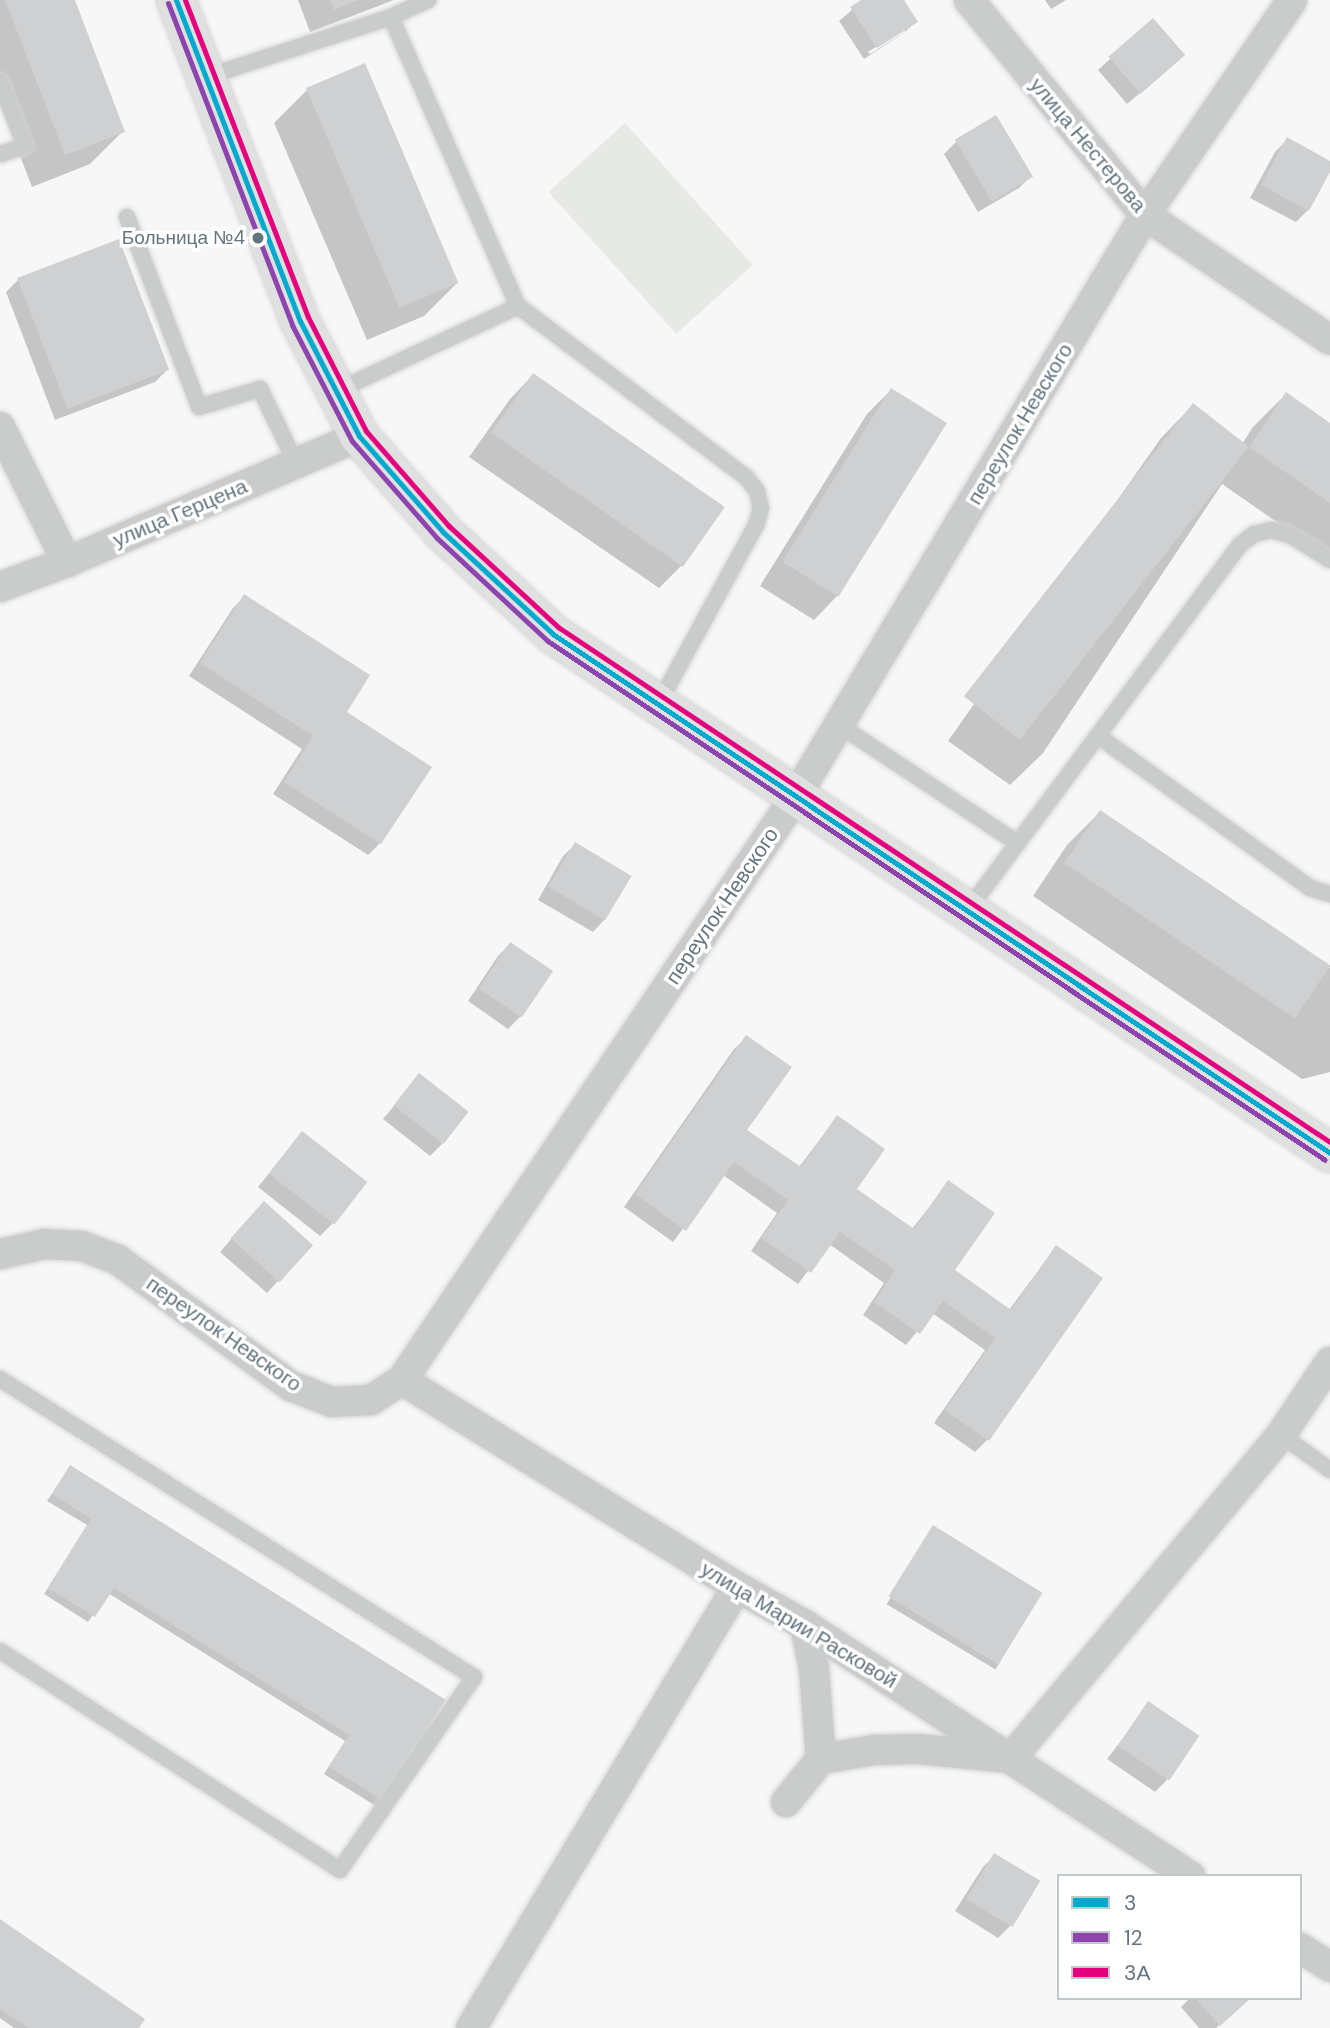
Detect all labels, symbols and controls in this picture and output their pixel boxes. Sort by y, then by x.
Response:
street label: улица Нестерова [1024,73,1152,217]
place label: Больница №4 [122,227,245,249]
marker: Больница №4 [251,231,265,245]
street label: переулок Невского [962,339,1078,509]
street label: улица Герцена [109,473,251,553]
street label: переулок Невского [660,823,784,989]
street label: переулок Невского [142,1271,306,1397]
street label: улица Марии Расковой [696,1556,902,1694]
legend [1057,1874,1302,2000]
text: 3 [1124,1889,1136,1917]
text: 12 [1124,1924,1143,1952]
text: 3А [1124,1959,1150,1987]

